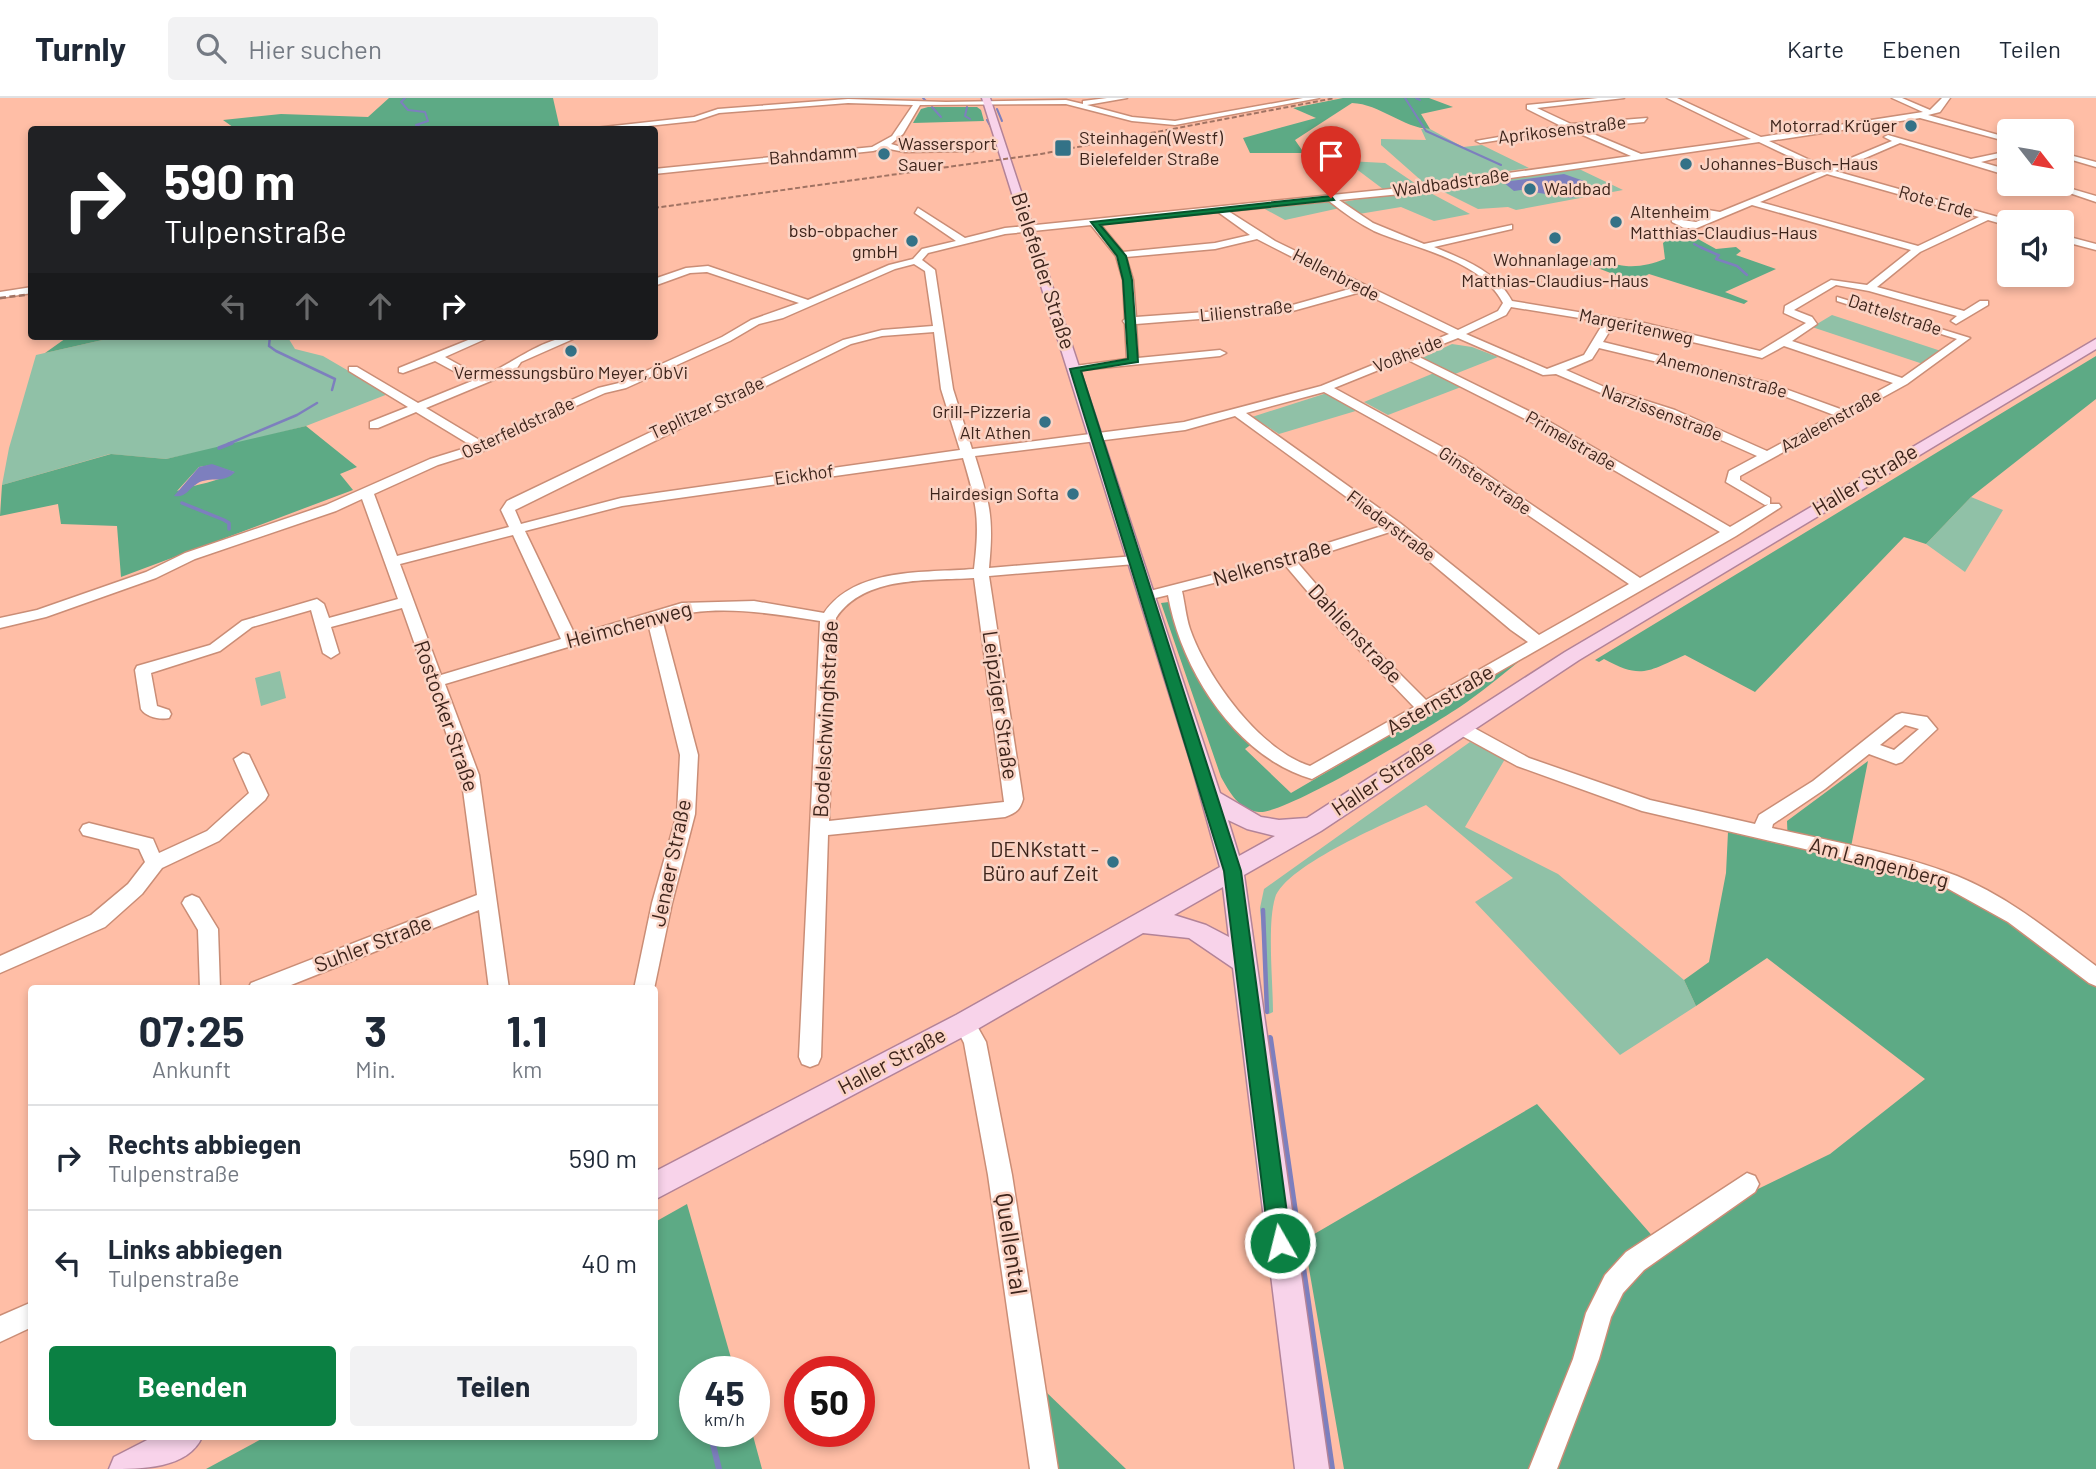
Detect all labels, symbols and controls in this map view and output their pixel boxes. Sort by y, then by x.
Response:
search box [168,17,658,80]
text: Turnly [35,28,126,68]
icon: search [192,29,230,67]
text: Hier suchen [248,33,382,64]
text: Karte [1787,34,1844,63]
text: Ebenen [1882,34,1961,63]
text: Teilen [1999,34,2061,63]
street label: Aprikosenstraße [1497,110,1627,148]
place label: Motorrad Krüger [1770,114,1897,136]
marker: Motorrad Krüger [1903,118,1919,134]
north arrow [1997,119,2074,196]
map controls [1997,119,2074,287]
place label: Steinhagen(Westf) Bielefelder Straße [1079,126,1223,169]
pin [1301,126,1361,198]
place label: Wassersport Sauer [898,132,997,175]
icon: arrive [1312,137,1350,175]
marker: Steinhagen(Westf) Bielefelder Straße [1053,138,1073,158]
street label: Bahndamm [768,139,858,169]
marker: Wassersport Sauer [876,146,892,162]
text: 590 m [164,151,295,210]
place label: Johannes-Busch-Haus [1700,152,1878,174]
icon: right [49,154,140,245]
marker: Johannes-Busch-Haus [1678,156,1694,172]
street label: Waldbadstraße [1391,163,1511,201]
place label: Waldbad [1544,177,1611,199]
street label: Rote Erde [1896,180,1976,222]
marker: Waldbad [1522,181,1538,197]
street label: Bielefelder Straße [1007,189,1082,352]
place label: Altenheim Matthias-Claudius-Haus [1630,200,1817,243]
button: sound [1997,210,2074,287]
text: Tulpenstraße [164,211,347,249]
marker: Altenheim Matthias-Claudius-Haus [1608,214,1624,230]
place label: bsb-obpacher gmbH [789,219,898,262]
marker: Wohnanlage am Matthias-Claudius-Haus [1547,230,1563,246]
marker: bsb-obpacher gmbH [904,233,920,249]
street label: Hellenbrede [1289,243,1383,305]
place label: Wohnanlage am Matthias-Claudius-Haus [1461,248,1649,291]
icon: left [215,287,253,325]
icon: ahead [288,287,326,325]
icon: ahead [361,287,399,325]
icon: right [434,287,472,325]
street label: Dattelstraße [1846,289,1945,340]
street label: Lilienstraße [1198,294,1293,326]
street label: Margeritenweg [1577,303,1695,349]
street label: Voßheide [1370,329,1445,377]
marker: Vermessungsbüro Meyer, ÖbVi [563,343,579,359]
street label: Anemonenstraße [1655,346,1790,402]
place label: Vermessungsbüro Meyer, ÖbVi [454,361,688,383]
street label: Teplitzer Straße [646,371,767,443]
street label: Narzissenstraße [1599,379,1726,445]
street label: Azaleenstraße [1776,383,1885,457]
street label: Osterfeldstraße [458,391,578,463]
place label: Grill-Pizzeria Alt Athen [932,400,1031,443]
street label: Primelstraße [1522,405,1621,475]
marker: Grill-Pizzeria Alt Athen [1037,414,1053,430]
street label: Haller Straße [1807,438,1921,520]
street label: Ginsterstraße [1435,441,1536,519]
street label: Eickhof [773,459,835,489]
place label: Hairdesign Softa [929,482,1059,504]
street label: Fliederstraße [1343,485,1440,566]
marker: Hairdesign Softa [1065,486,1081,502]
street label: Nelkenstraße [1210,533,1334,590]
street label: Dahlienstraße [1304,578,1408,688]
street label: Heimchenweg [563,595,694,652]
street label: Bodelschwinghstraße [807,620,842,818]
street label: Leipziger Straße [979,629,1024,781]
street label: Rostocker Straße [410,637,485,794]
street label: Asternstraße [1381,658,1497,739]
street label: Haller Straße [1326,733,1438,820]
street label: Jenaer Straße [644,797,695,929]
street label: Am Langenberg [1807,831,1952,892]
place label: DENKstatt - Büro auf Zeit [982,836,1099,885]
marker: DENKstatt - Büro auf Zeit [1105,854,1121,870]
street label: Suhler Straße [310,909,435,976]
text: 07:25 [139,1005,245,1055]
text: 3 [364,1005,387,1055]
text: 1.1 [506,1005,547,1055]
street label: Haller Straße [833,1021,949,1098]
text: Ankunft [152,1055,231,1083]
text: Min. [355,1055,396,1083]
text: km [512,1055,542,1083]
text: Rechts abbiegen [108,1128,301,1159]
icon: right [49,1139,87,1177]
text: 590 m [569,1142,637,1173]
text: Tulpenstraße [108,1159,239,1187]
street label: Quellental [990,1191,1035,1297]
position arrow [1243,1206,1317,1280]
text: Links abbiegen [108,1233,282,1264]
icon: left [49,1244,87,1282]
text: 40 m [581,1247,637,1278]
text: Tulpenstraße [108,1264,239,1292]
button: Beenden [49,1346,336,1426]
button: Teilen [350,1346,637,1426]
speed limit sign: 50 [784,1356,875,1447]
text: 45 [704,1371,745,1413]
text: km/h [704,1408,745,1430]

